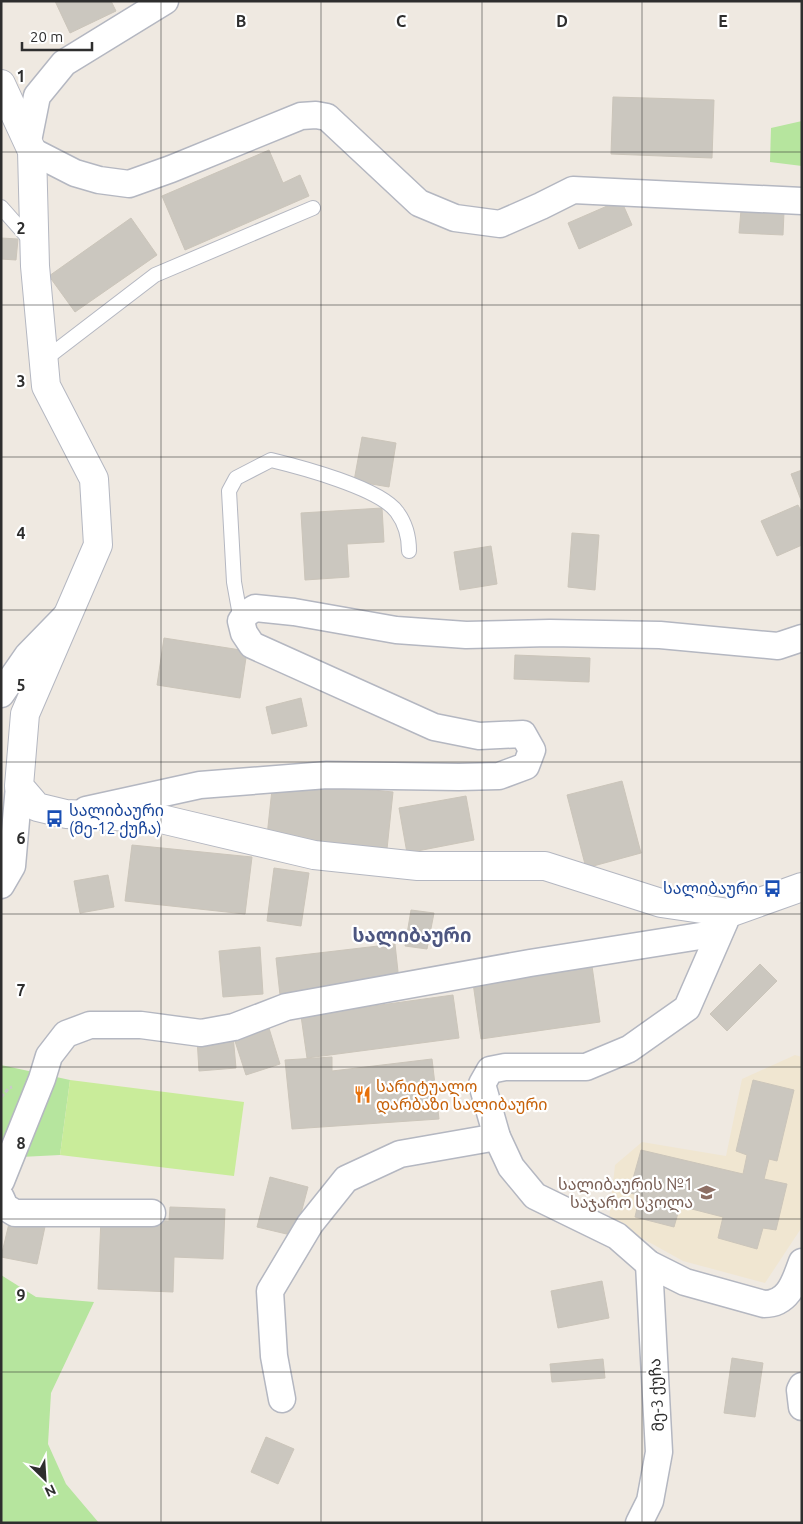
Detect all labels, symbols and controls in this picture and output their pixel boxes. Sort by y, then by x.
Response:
text: B [236,12,246,30]
text: C [396,12,406,30]
text: D [556,12,568,30]
text: E [718,12,728,30]
scale bar [22,20,92,52]
text: 20 m [30,28,63,45]
text: 1 [16,67,26,85]
text: 2 [16,219,26,237]
text: 3 [16,372,26,390]
text: 4 [16,524,26,542]
text: 5 [16,676,26,694]
place label: სალიბაური (მე-12 ქუჩა) [69,801,164,838]
bus stop icon: სალიბაური (მე-12 ქუჩა) [45,809,65,829]
text: 6 [16,829,26,847]
bus stop icon: სალიბაური [762,878,782,898]
place label: სალიბაური [663,879,758,899]
district label: სალიბაური [353,924,471,947]
text: 7 [16,981,26,999]
place label: სარიტუალო დარბაზი სალიბაური [376,1077,548,1115]
restaurant icon: სარიტუალო დარბაზი სალიბაური [352,1085,372,1105]
text: 8 [16,1134,26,1152]
place label: სალიბაურის №1 საჯარო სკოლა [558,1175,693,1213]
school or university icon: სალიბაურის №1 საჯარო სკოლა [697,1183,717,1203]
text: 9 [16,1286,26,1304]
street label: მე-3 ქუჩა [645,1358,668,1432]
north arrow [20,1454,70,1504]
text: N [42,1481,59,1500]

